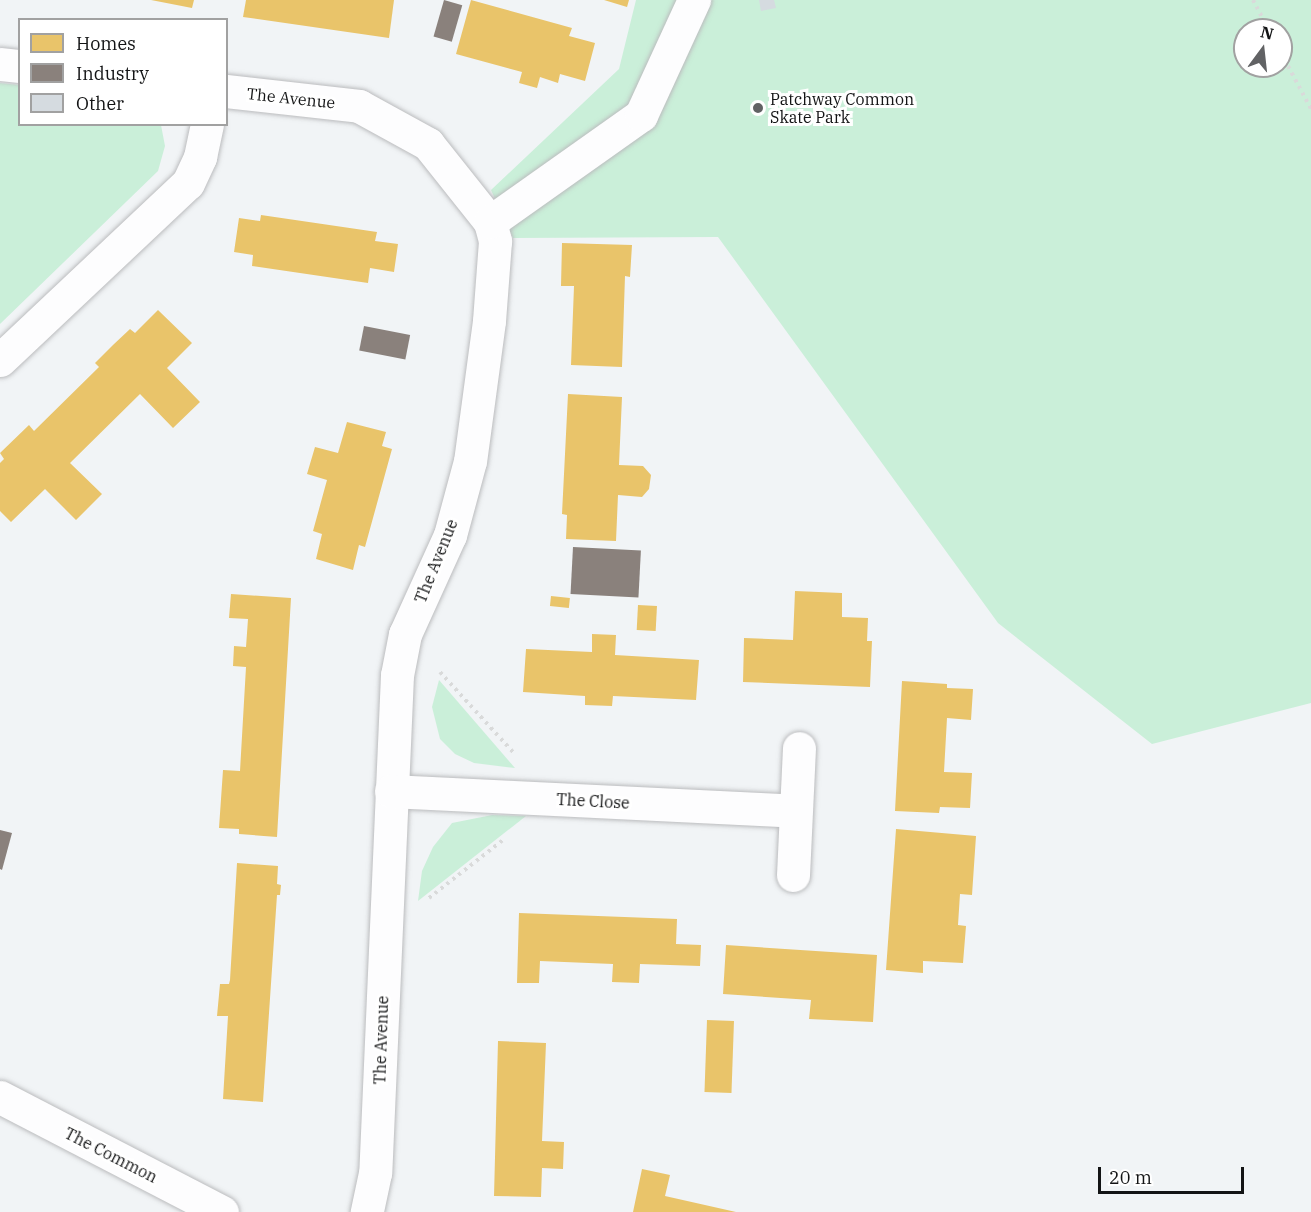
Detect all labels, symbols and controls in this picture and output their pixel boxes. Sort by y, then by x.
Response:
legend [18,18,228,126]
north arrow [1233,18,1293,78]
text: N [1258,21,1276,44]
text: Homes [76,32,136,55]
text: Industry [76,62,149,85]
street label: The Avenue [246,84,336,112]
place label: Patchway Common Skate Park [770,89,914,127]
text: Other [76,92,124,115]
marker: Patchway Common Skate Park [751,101,765,115]
street label: The Avenue [410,516,462,606]
street label: The Close [556,789,630,813]
street label: The Avenue [370,995,392,1085]
street label: The Common [61,1123,161,1187]
scale bar [1101,1155,1246,1193]
text: 20 m [1109,1166,1152,1189]

